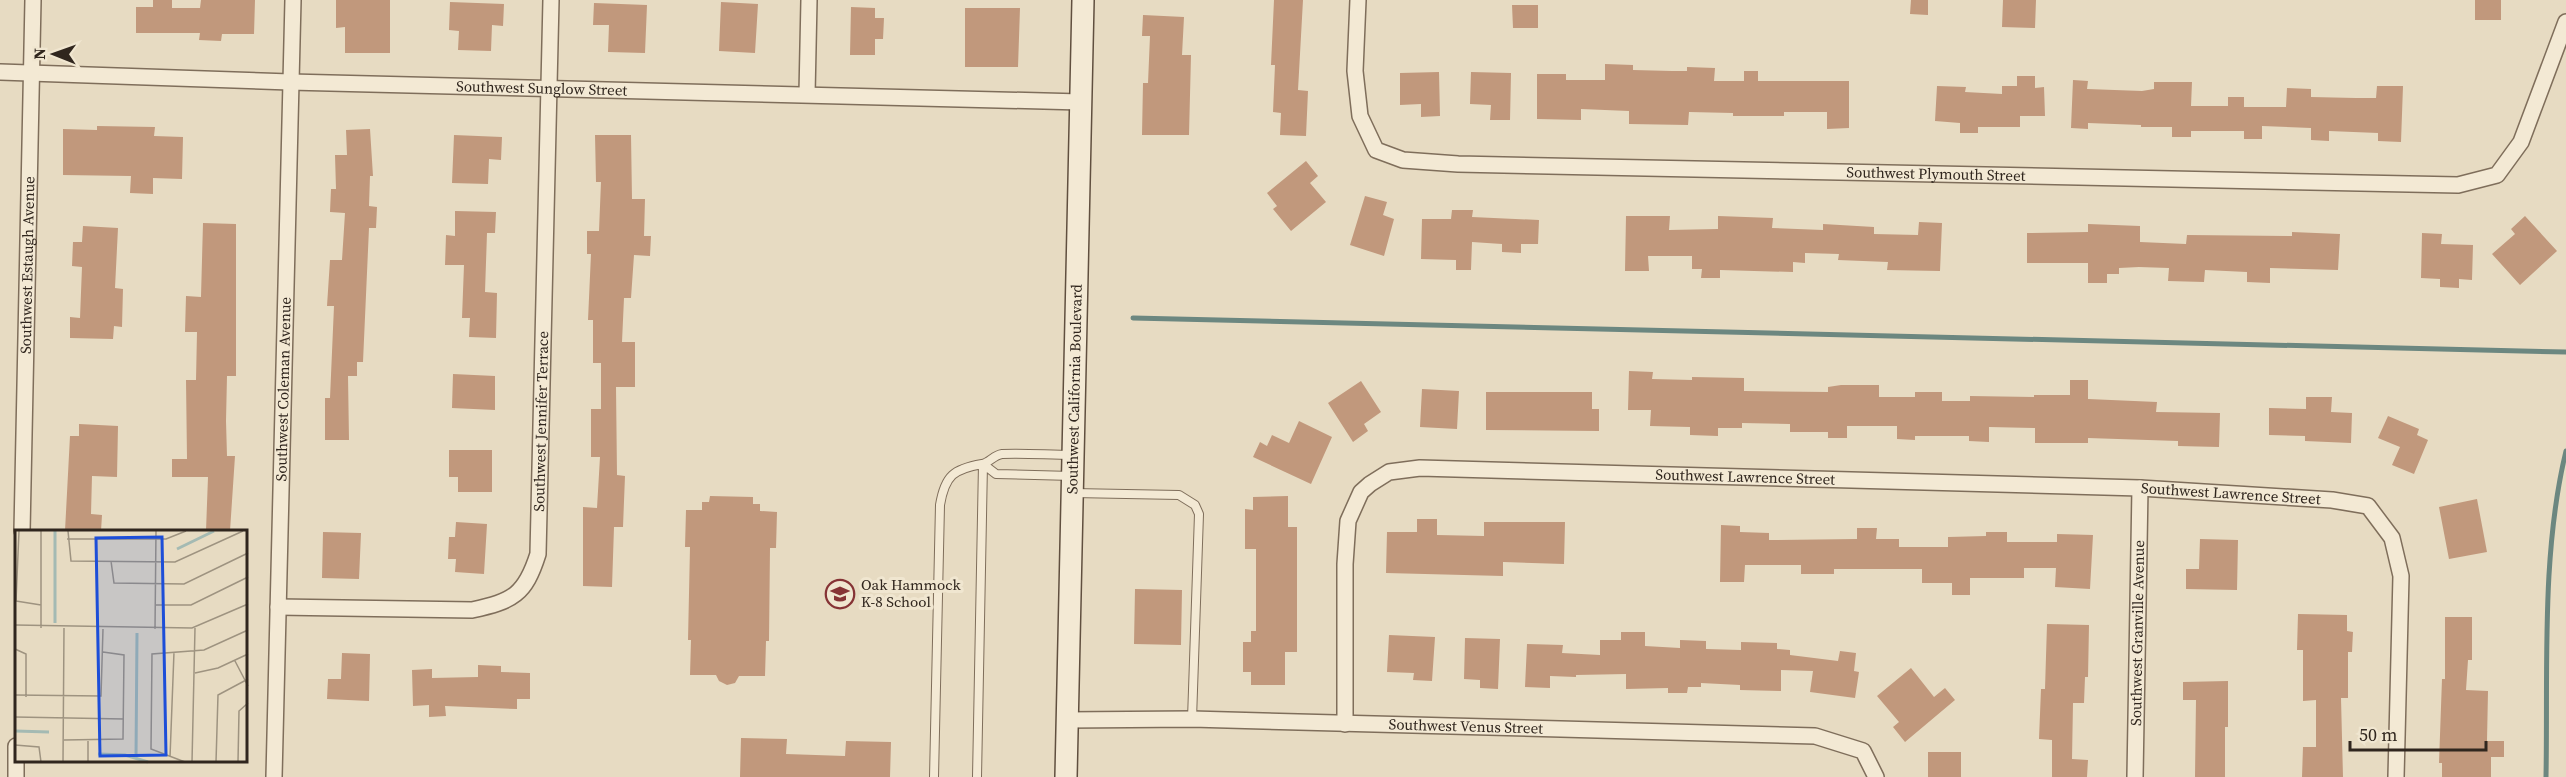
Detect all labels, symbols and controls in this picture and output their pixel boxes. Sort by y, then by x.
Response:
north arrow [24,24,84,84]
text: N [28,47,50,60]
street label: Southwest Sunglow Street [456,75,628,101]
street label: Southwest Plymouth Street [1846,161,2026,186]
street label: Southwest Estaugh Avenue [15,176,39,354]
street label: Southwest California Boulevard [1061,283,1087,494]
street label: Southwest Coleman Avenue [270,296,296,482]
street label: Southwest Jennifer Terrace [528,330,553,512]
street label: Southwest Lawrence Street [1655,464,1835,490]
street label: Southwest Lawrence Street [2141,477,2321,509]
inset map [15,530,248,762]
street label: Southwest Granville Avenue [2125,540,2149,726]
place label: Oak Hammock K-8 School [861,574,961,612]
school or university icon: Oak Hammock K-8 School [824,578,856,610]
street label: Southwest Venus Street [1388,713,1544,739]
scale bar [2350,714,2486,752]
text: 50 m [2359,722,2397,747]

